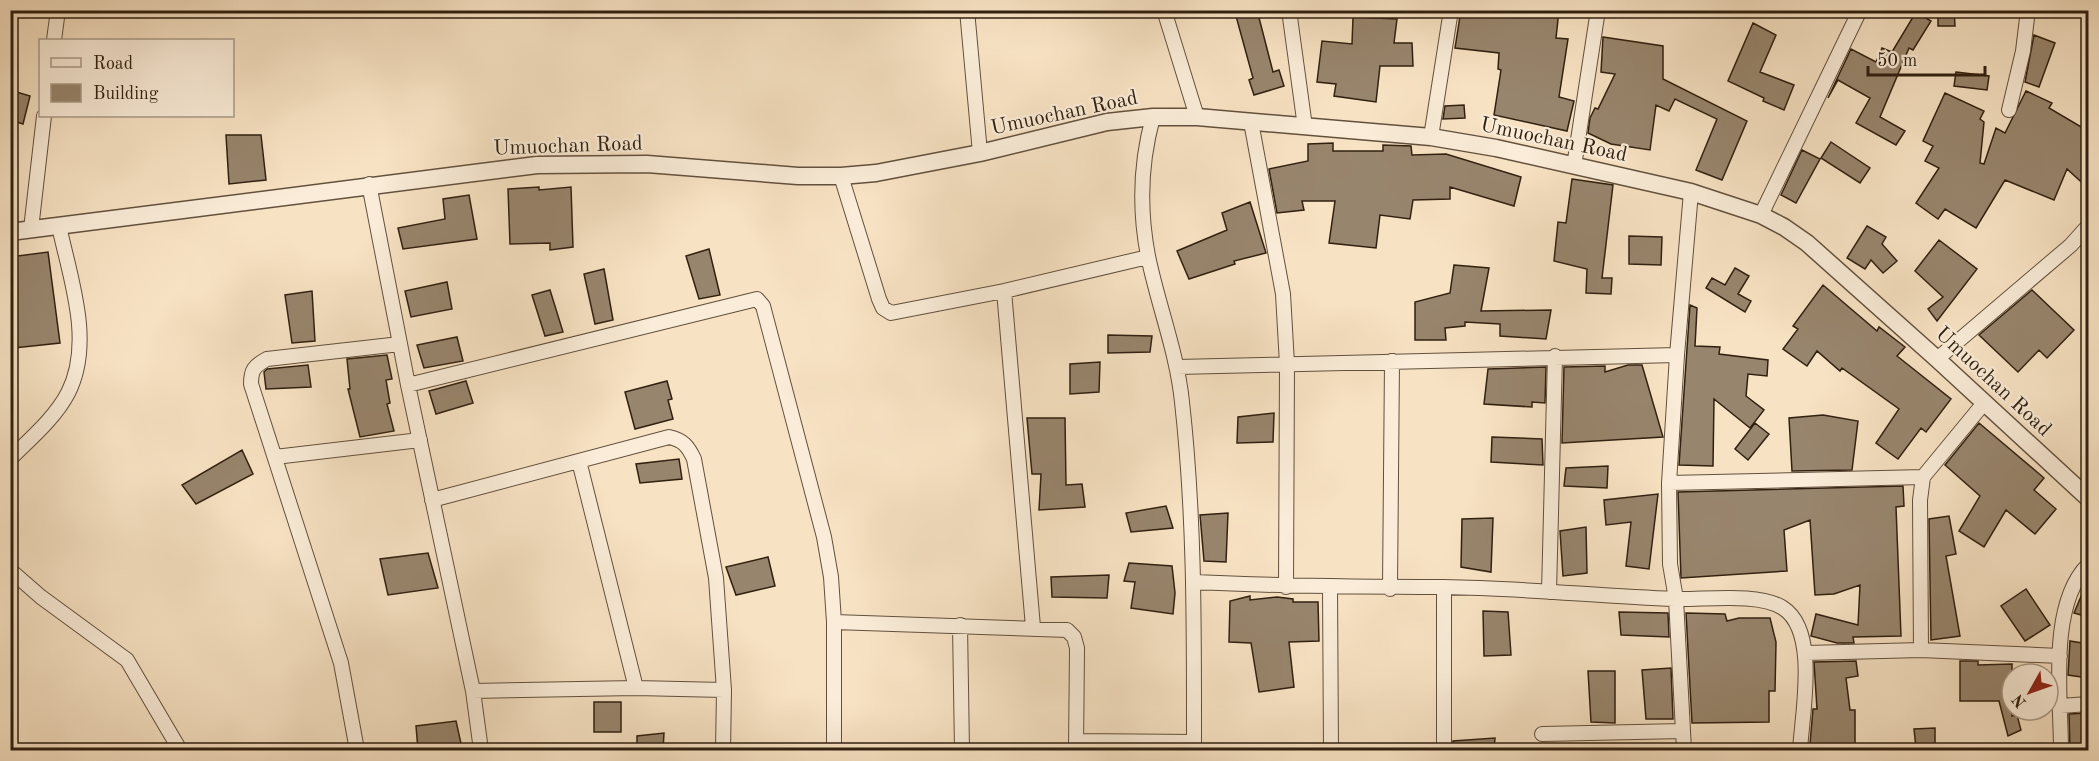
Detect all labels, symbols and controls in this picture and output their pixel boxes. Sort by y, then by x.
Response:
legend [39,39,234,117]
scale bar [1868,39,1985,77]
text: 50 m [1877,52,1917,70]
text: Road [93,55,133,73]
text: Building [93,85,159,103]
street label: Umuochan Road [989,88,1140,139]
street label: Umuochan Road [1478,115,1629,166]
street label: Umuochan Road [493,133,643,160]
street label: Umuochan Road [1931,323,2055,441]
north arrow [2000,662,2060,722]
text: N [2009,690,2030,710]

